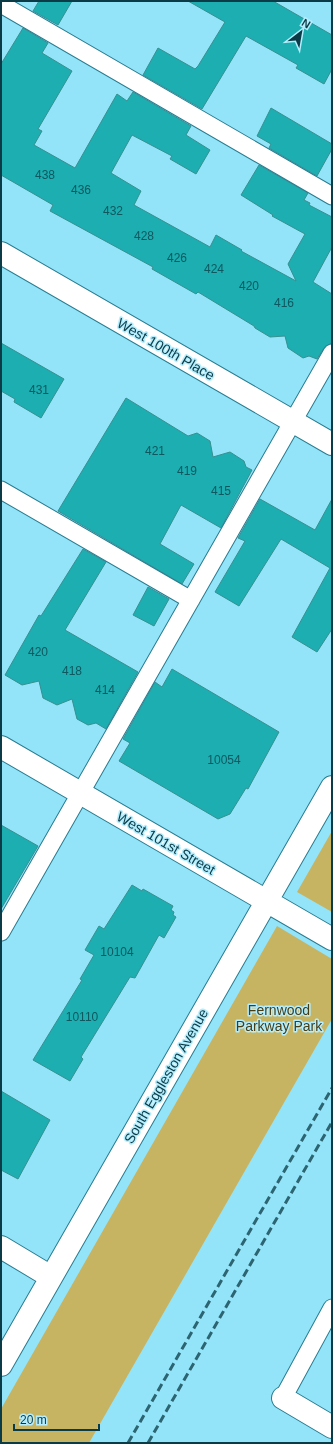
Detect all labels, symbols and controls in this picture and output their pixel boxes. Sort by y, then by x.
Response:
north arrow [281,12,321,52]
text: N [300,16,313,31]
house number: 438 [35,168,55,182]
house number: 436 [71,183,91,197]
house number: 432 [103,204,123,218]
house number: 428 [134,229,154,243]
house number: 426 [167,251,187,265]
house number: 424 [204,262,224,276]
house number: 420 [239,279,259,293]
house number: 416 [274,296,294,310]
street label: West 100th Place [115,315,218,383]
house number: 431 [29,383,49,397]
house number: 421 [145,444,165,458]
house number: 419 [177,464,197,478]
house number: 415 [211,484,231,498]
house number: 420 [28,645,48,659]
house number: 418 [62,664,82,678]
house number: 414 [95,683,115,697]
house number: 10054 [207,753,241,767]
street label: West 101st Street [114,808,218,878]
house number: 10104 [100,945,134,959]
park label: Fernwood Parkway Park [236,1002,323,1034]
street label: South Eggleston Avenue [121,1006,211,1146]
house number: 10110 [66,1010,99,1024]
scale bar [14,1406,99,1432]
text: 20 m [20,1413,47,1427]

